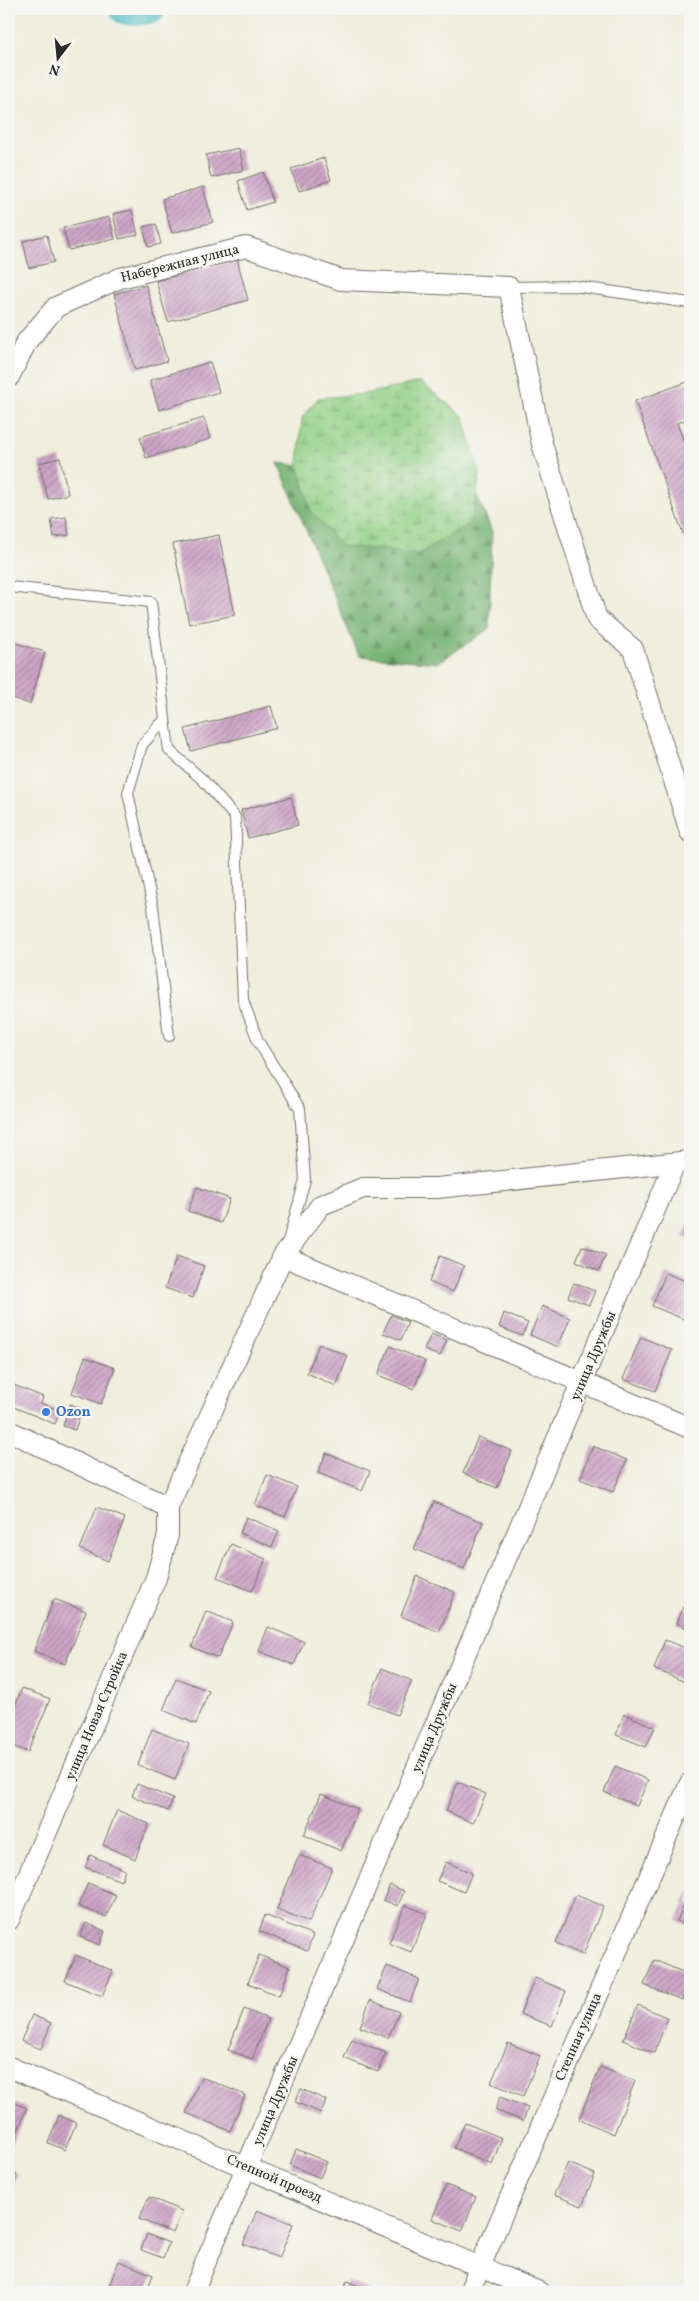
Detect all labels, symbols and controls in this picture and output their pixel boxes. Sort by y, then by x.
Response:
north arrow [32,32,82,82]
text: N [47,59,62,80]
street label: Набережная улица [119,240,241,288]
street label: улица Дружбы [567,1308,622,1404]
place label: Ozon [56,1403,91,1422]
marker: Ozon [40,1406,52,1418]
street label: улица Новая Стройка [61,1649,133,1783]
street label: улица Дружбы [408,1680,463,1776]
street label: Степная улица [551,1990,607,2084]
street label: улица Дружбы [249,2053,304,2149]
street label: Степной проезд [223,2150,325,2208]

